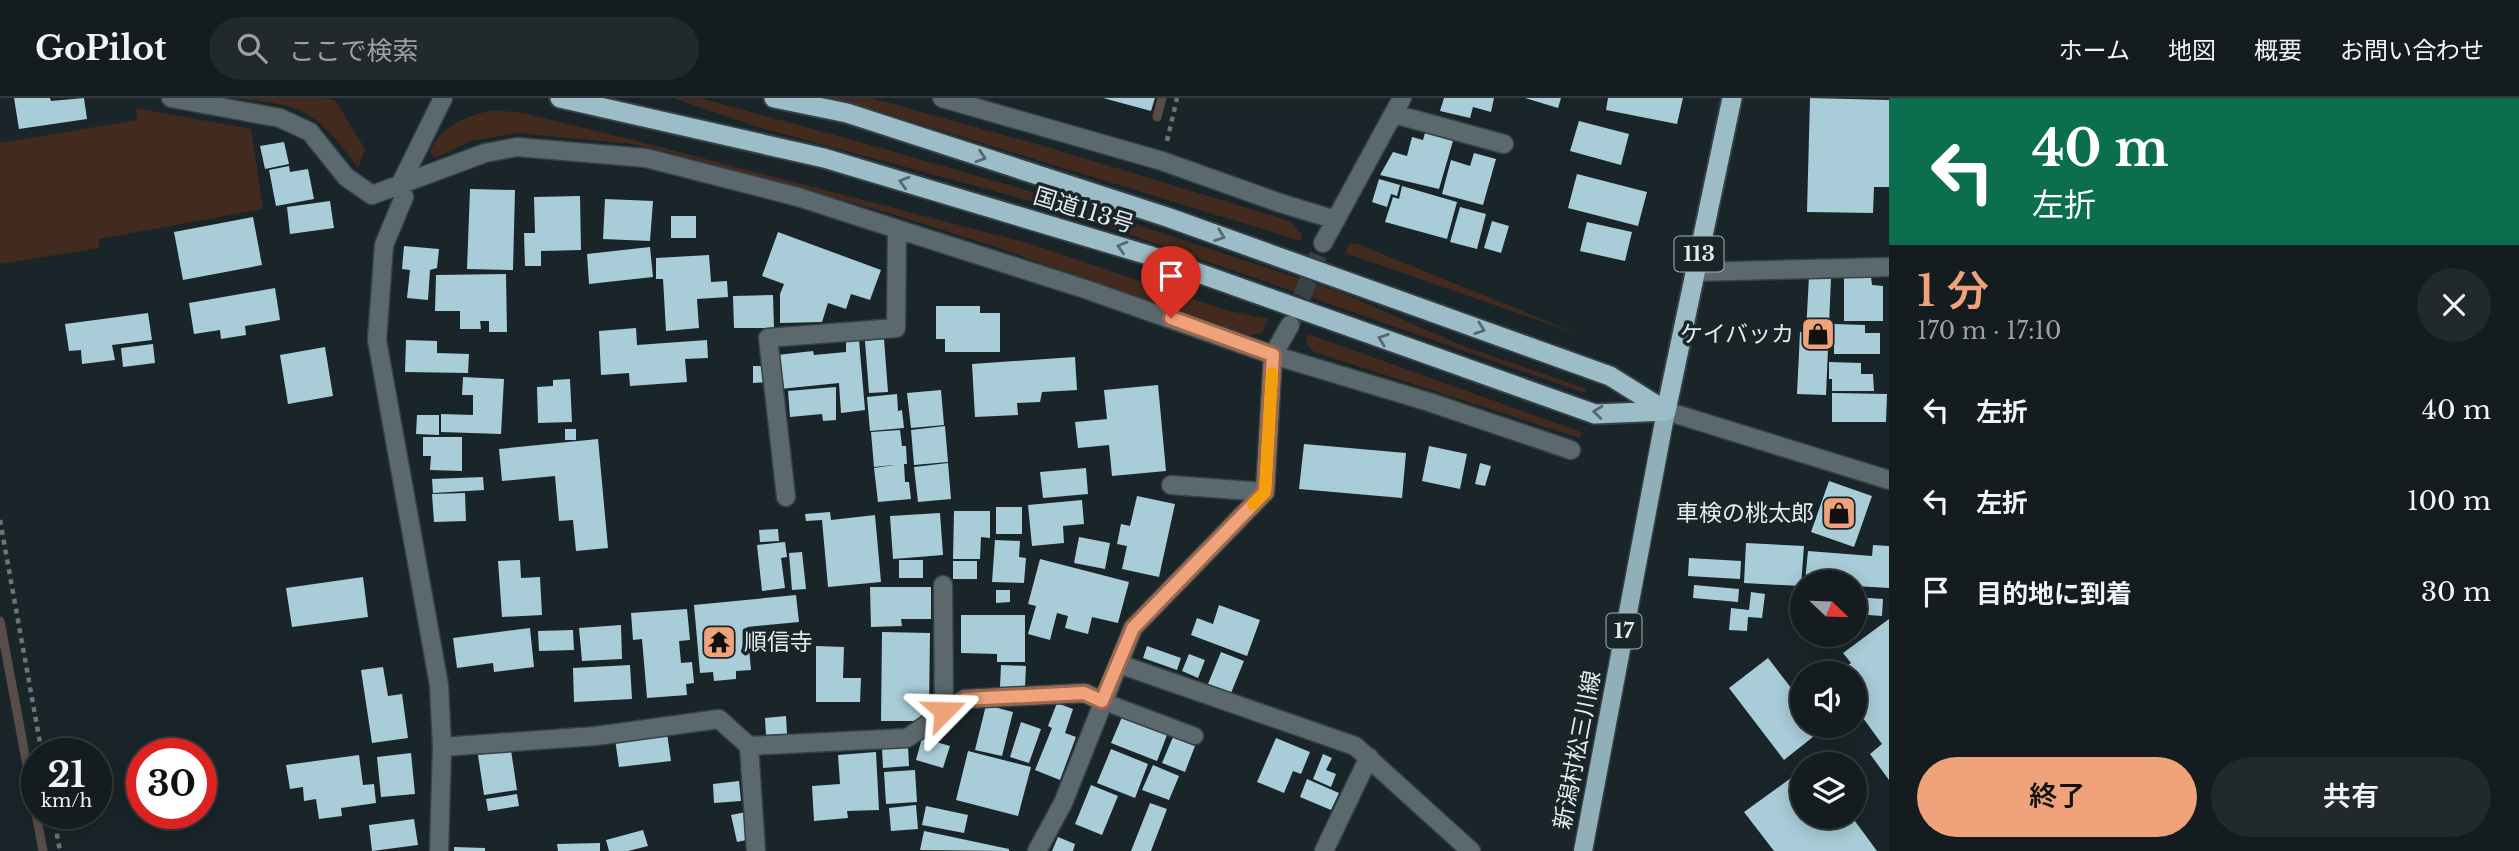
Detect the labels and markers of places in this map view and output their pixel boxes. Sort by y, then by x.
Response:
pin [1141,246,1201,318]
shop icon: ケイバッカ [1799,315,1837,353]
place label: ケイバッカ [1680,320,1794,348]
shop icon: 車検の桃太郎 [1820,494,1858,532]
place label: 車検の桃太郎 [1676,499,1814,527]
temple icon: 順信寺 [700,623,738,661]
place label: 順信寺 [744,628,813,656]

